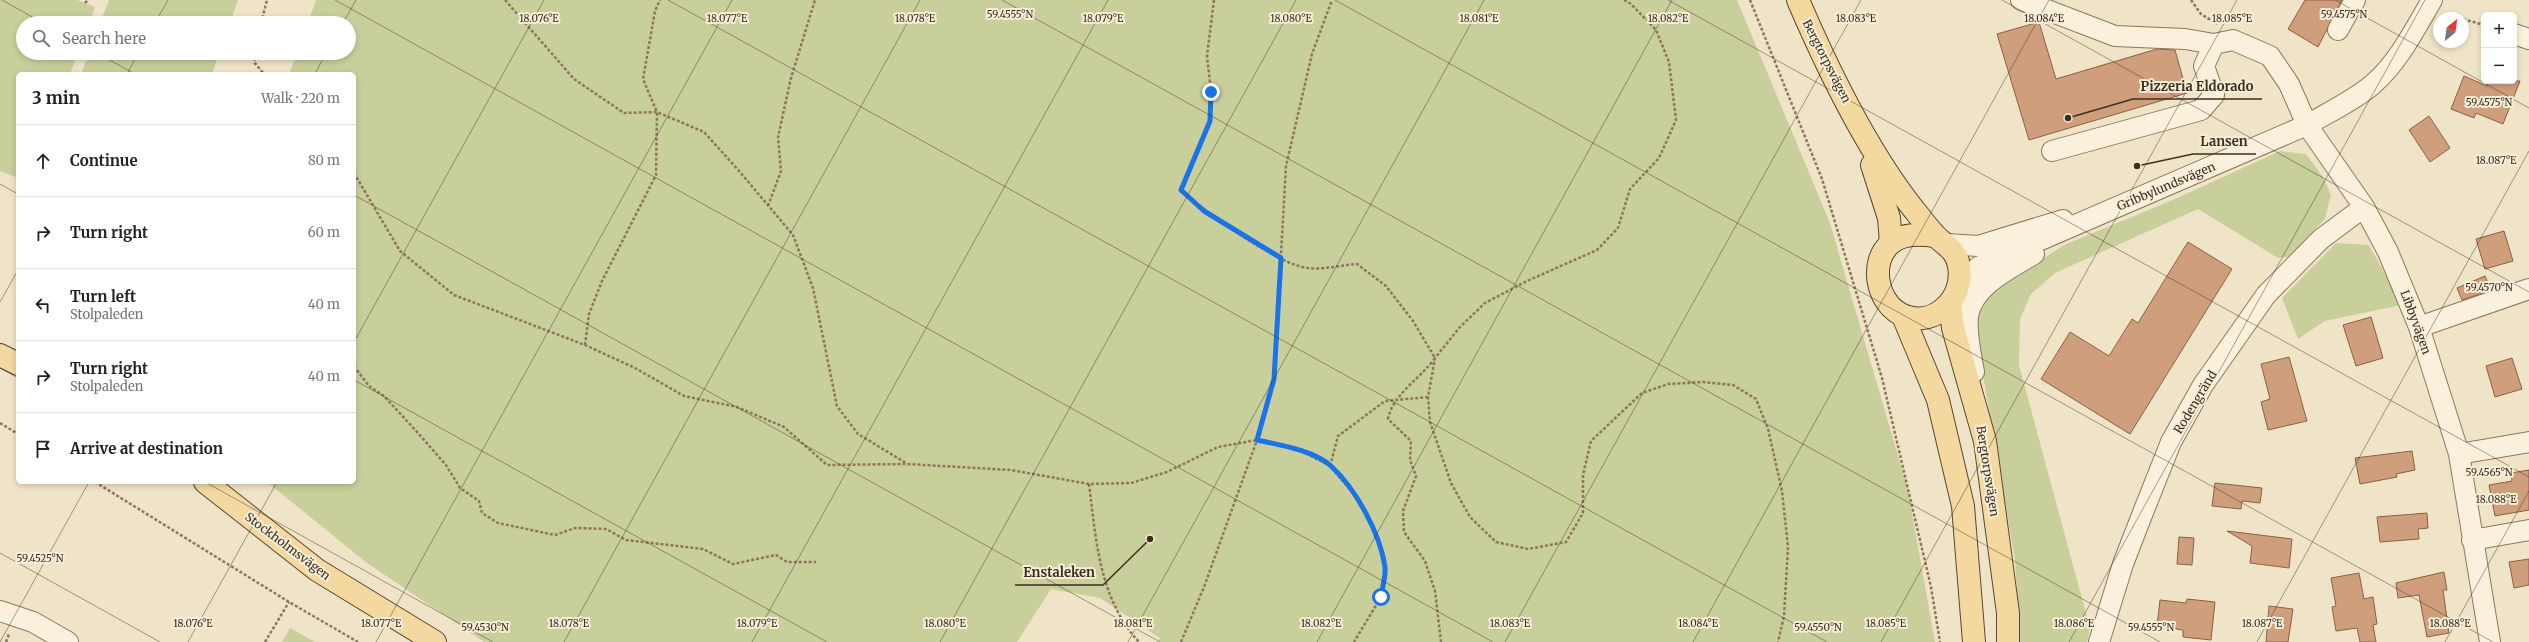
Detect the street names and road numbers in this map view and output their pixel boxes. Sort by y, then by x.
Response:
street label: Bergtorpsvägen [1799,17,1855,105]
street label: Gribbylundsvägen [2115,158,2217,213]
street label: Libbyvägen [2397,288,2435,356]
street label: Rodengränd [2170,368,2220,436]
street label: Bergtorpsvägen [1973,425,2003,518]
street label: Stockholmsvägen [242,509,334,583]

